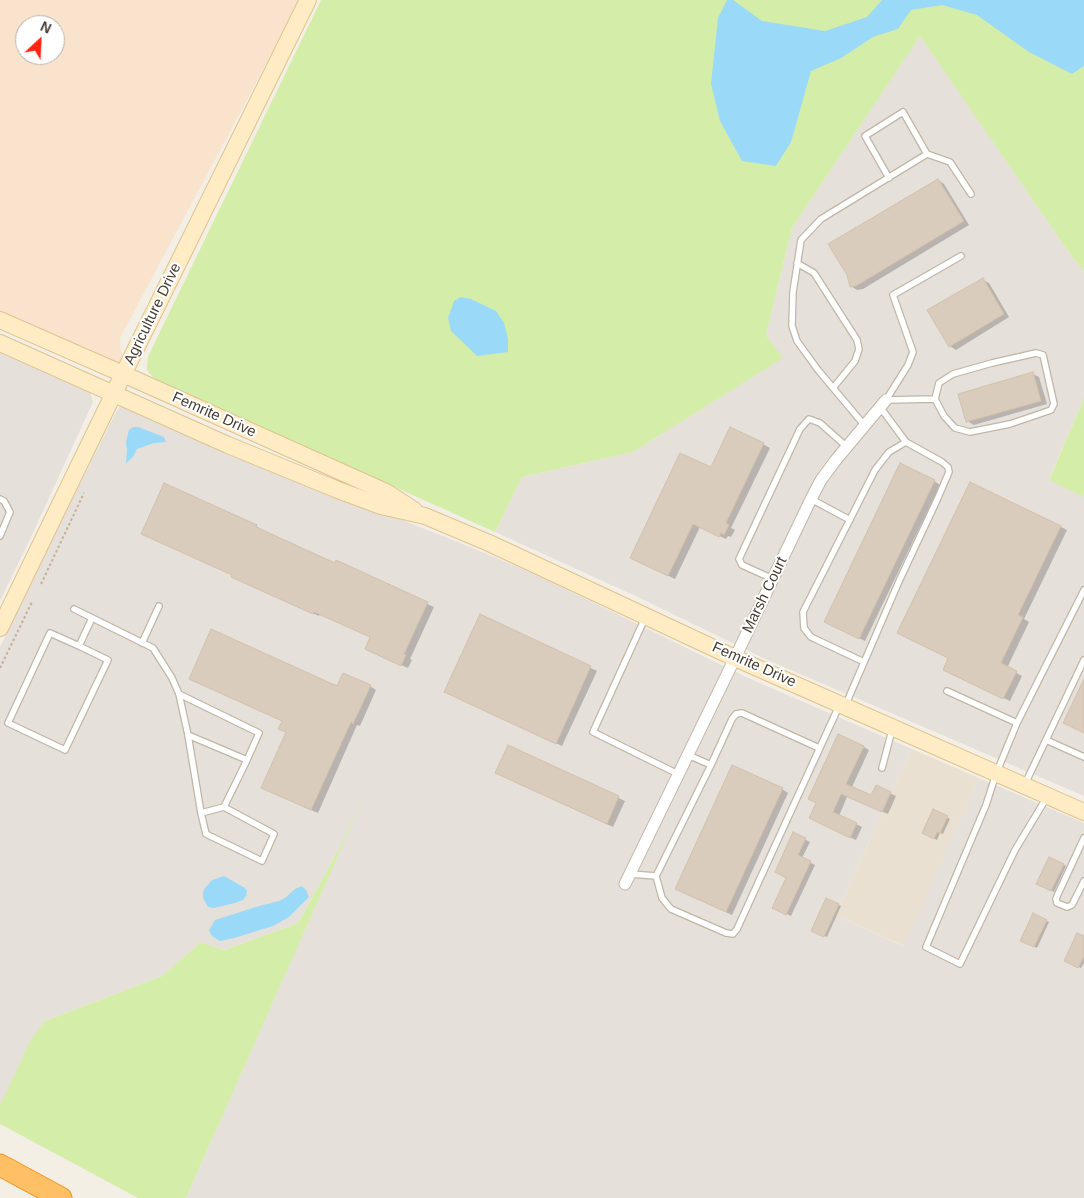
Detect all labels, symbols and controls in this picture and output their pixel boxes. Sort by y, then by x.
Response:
north arrow [15,15,65,65]
text: N [38,18,54,37]
street label: Agriculture Drive [121,260,185,368]
street label: Femrite Drive [169,388,259,442]
street label: Marsh Court [739,554,791,636]
street label: Femrite Drive [709,638,799,692]

